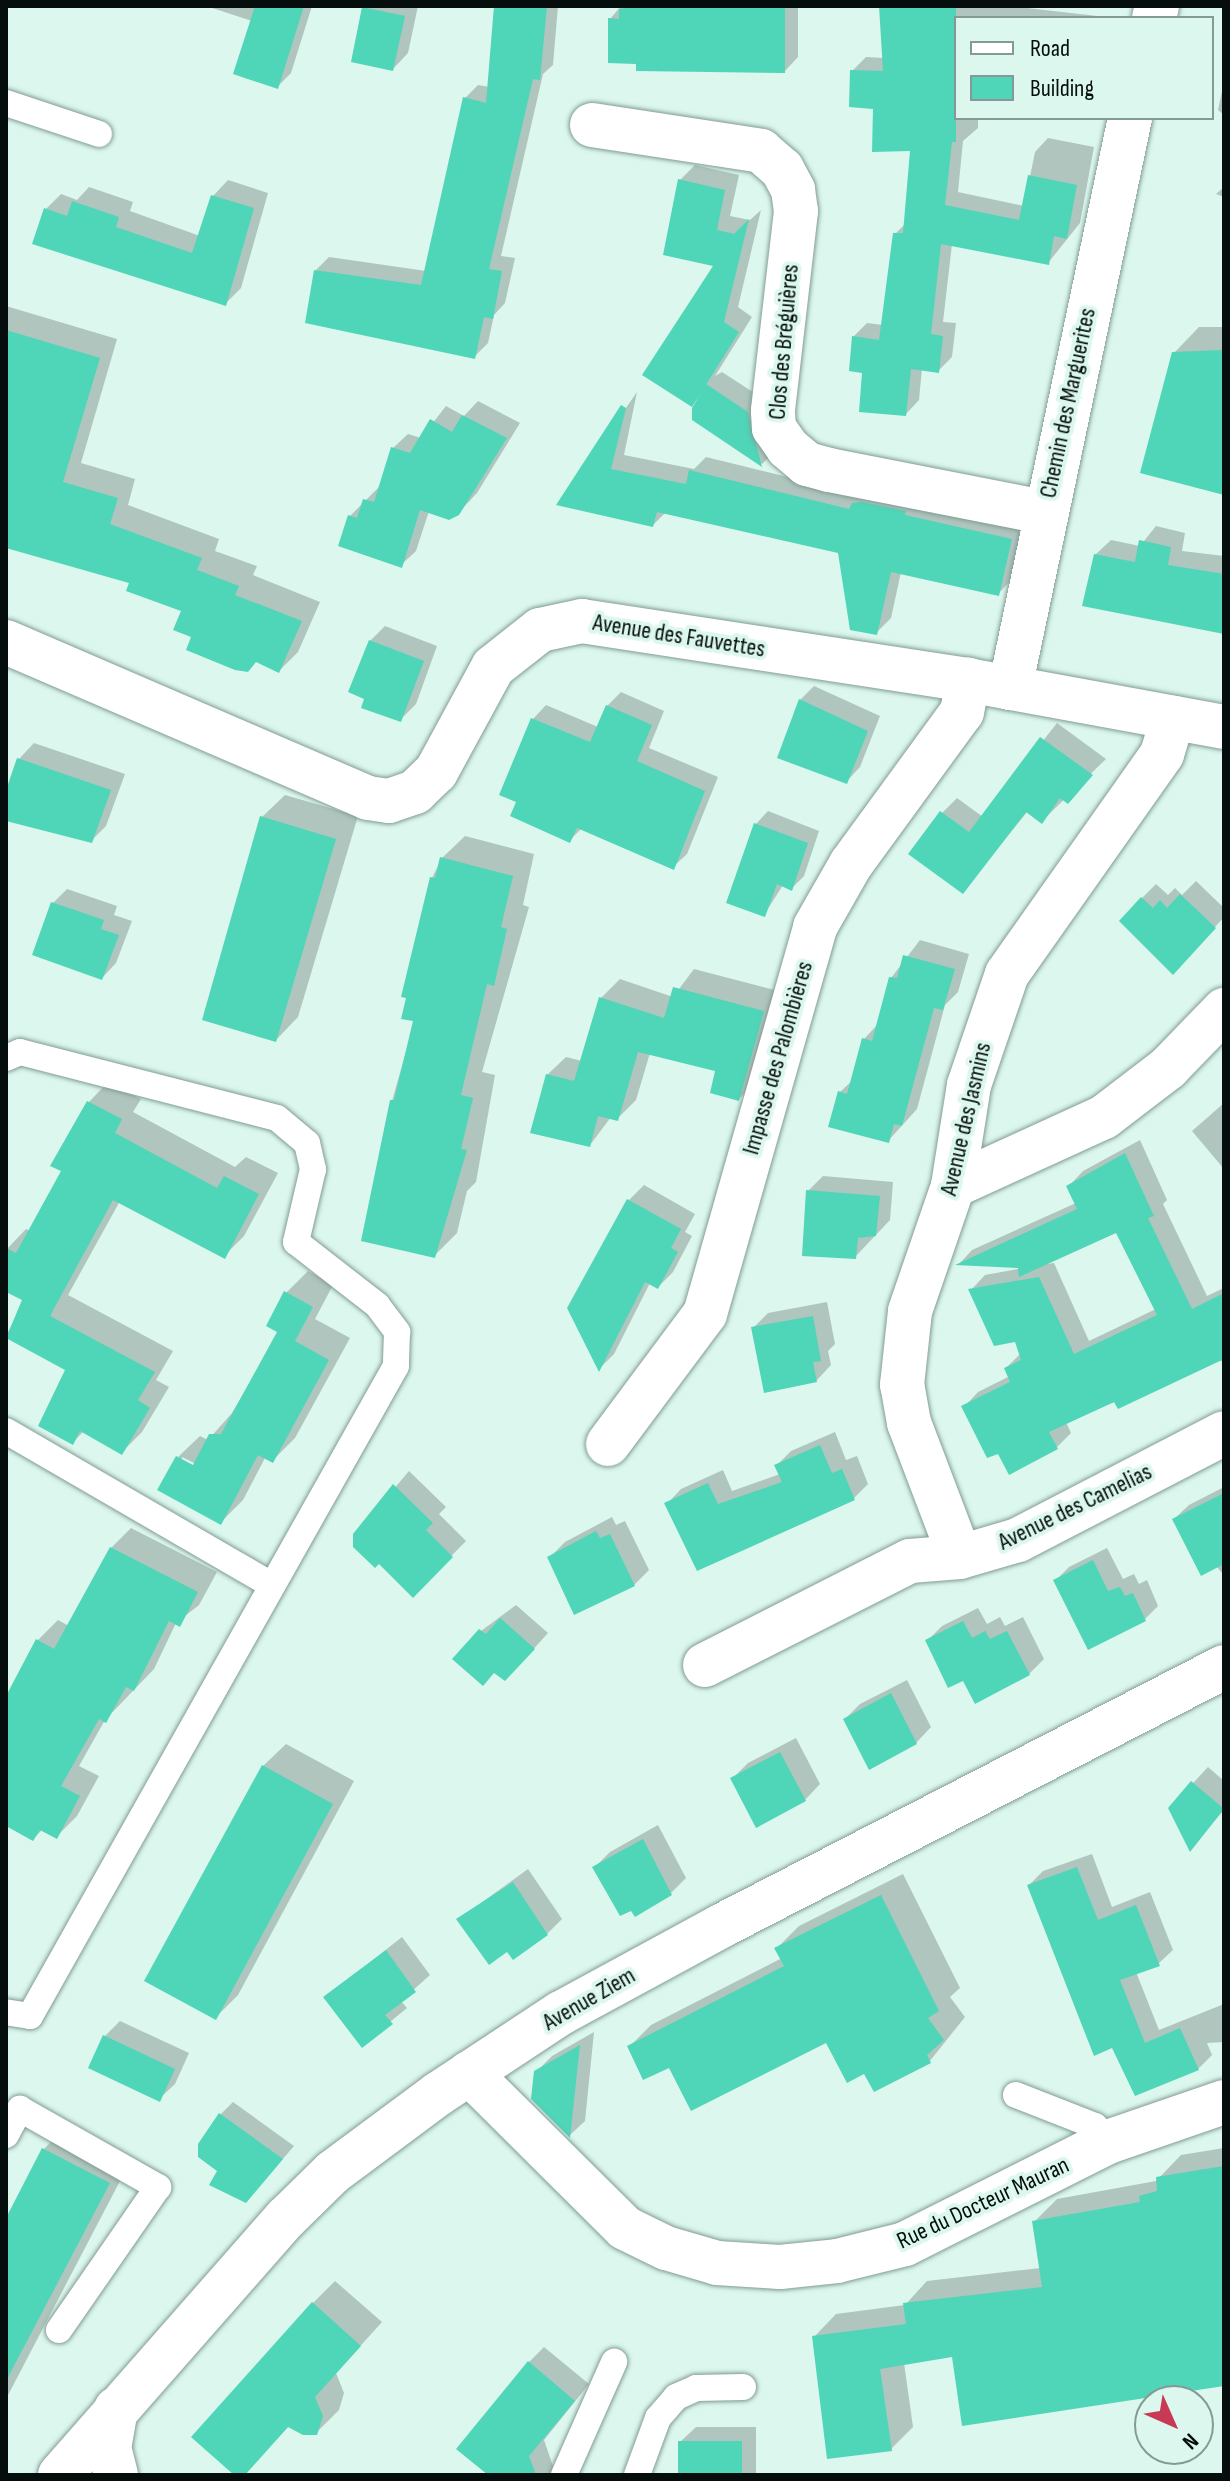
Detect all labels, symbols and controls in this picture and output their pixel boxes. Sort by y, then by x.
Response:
legend [954,16,1214,120]
text: Road [1030,34,1070,63]
text: Building [1030,74,1094,103]
street label: Clos des Bréguières [763,263,805,421]
street label: Chemin des Marguerites [1034,305,1102,501]
street label: Avenue des Fauvettes [591,608,767,664]
street label: Impasse des Palombières [737,958,819,1158]
street label: Avenue des Jasmins [934,1040,998,1198]
street label: Avenue des Camelias [993,1457,1157,1557]
street label: Avenue Ziem [538,1961,640,2037]
street label: Rue du Docteur Mauran [892,2150,1074,2256]
north arrow [1134,2385,1214,2465]
text: N [1176,2427,1204,2455]

